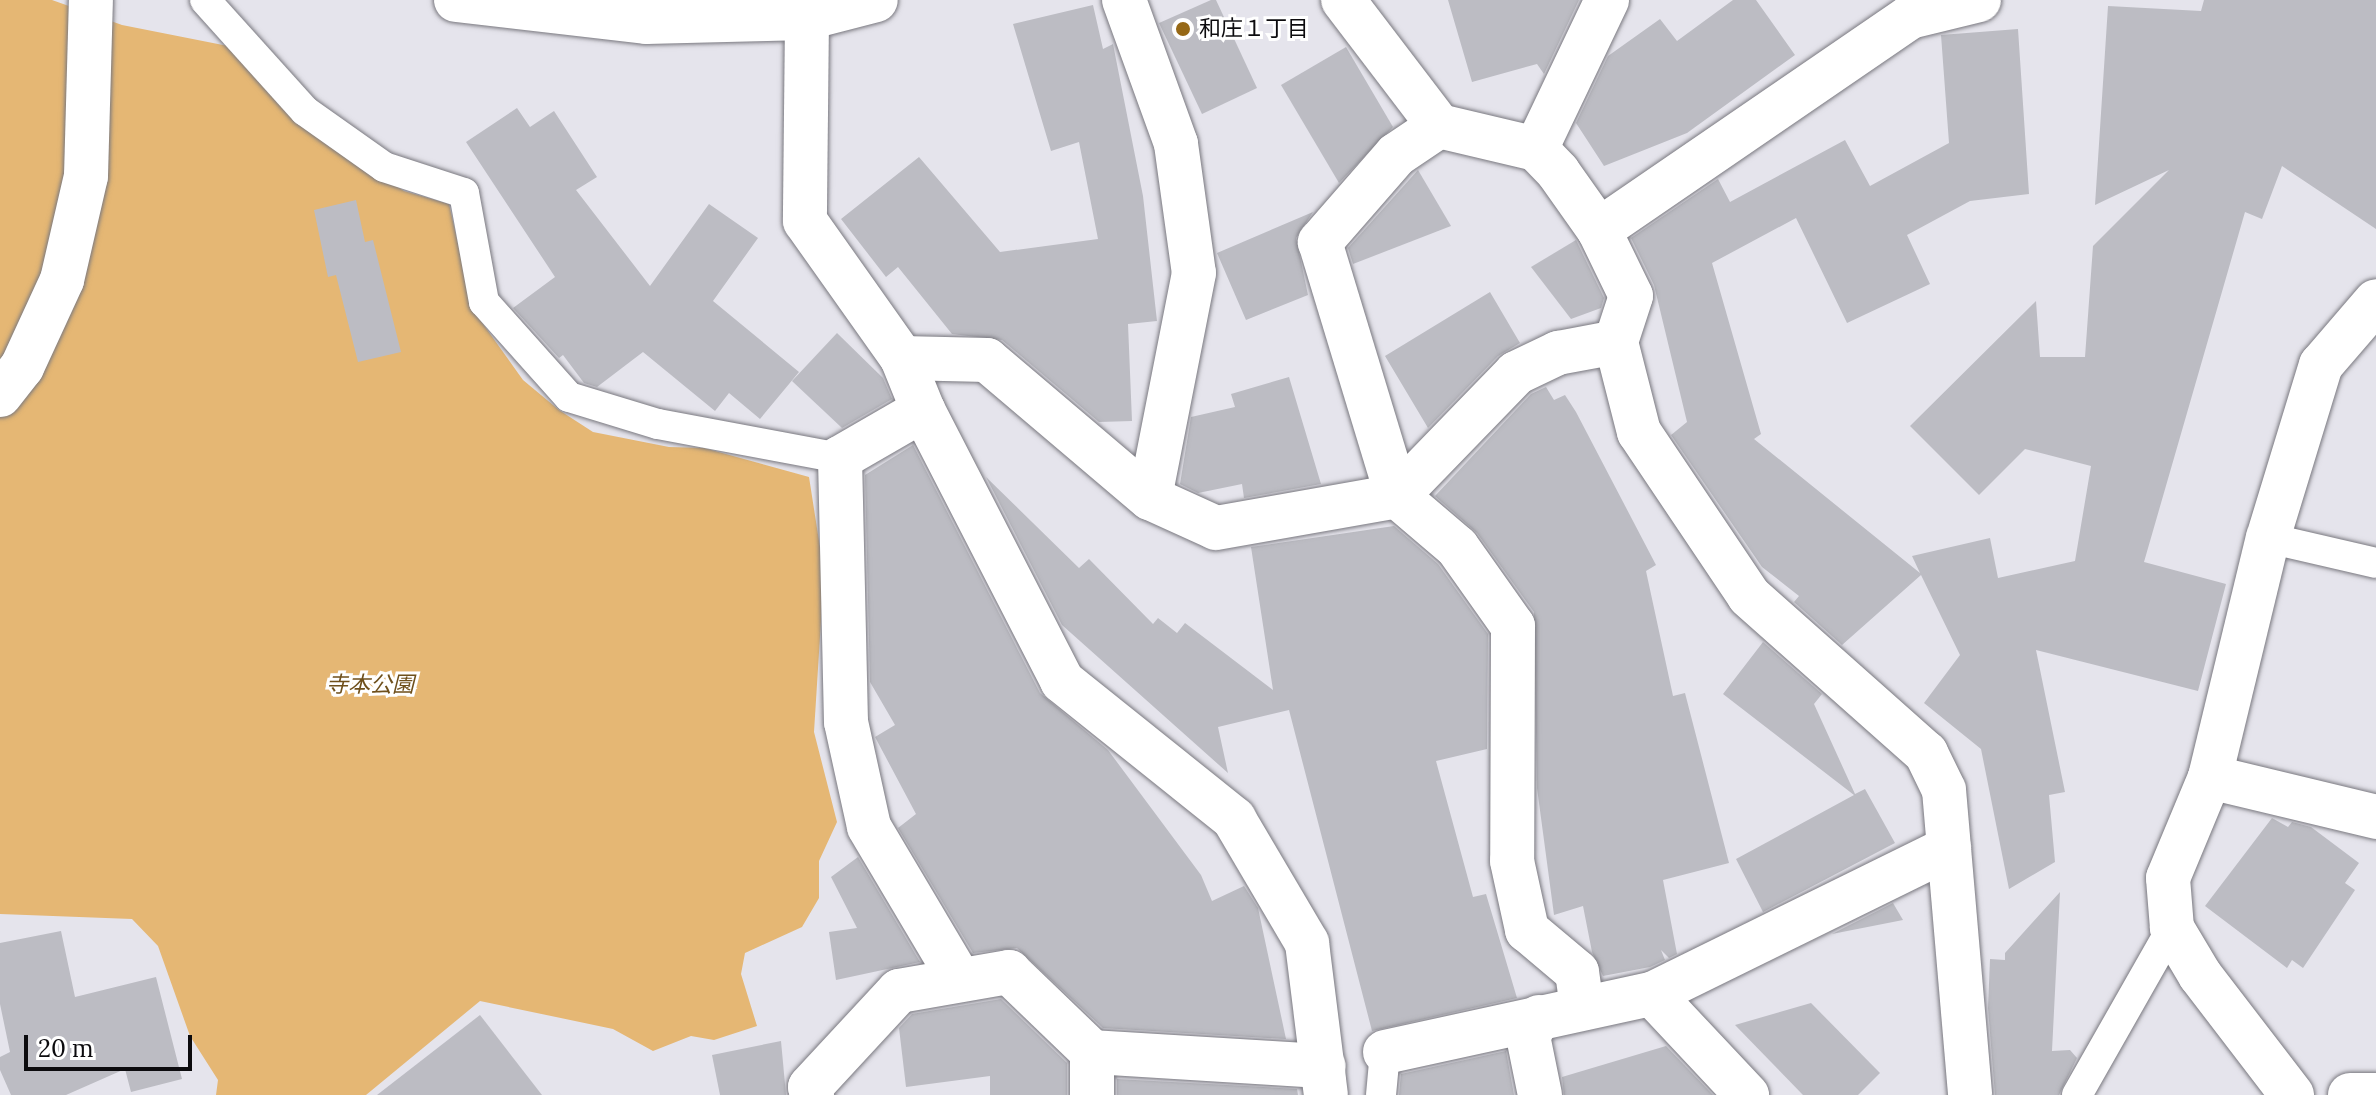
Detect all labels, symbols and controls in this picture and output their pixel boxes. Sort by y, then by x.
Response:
place label: 和庄１丁目 [1199,16,1309,42]
marker: 和庄１丁目 [1174,20,1192,38]
park label: 寺本公園 [326,672,414,698]
scale bar [28,1019,196,1069]
text: 20 m [38,1033,94,1064]

